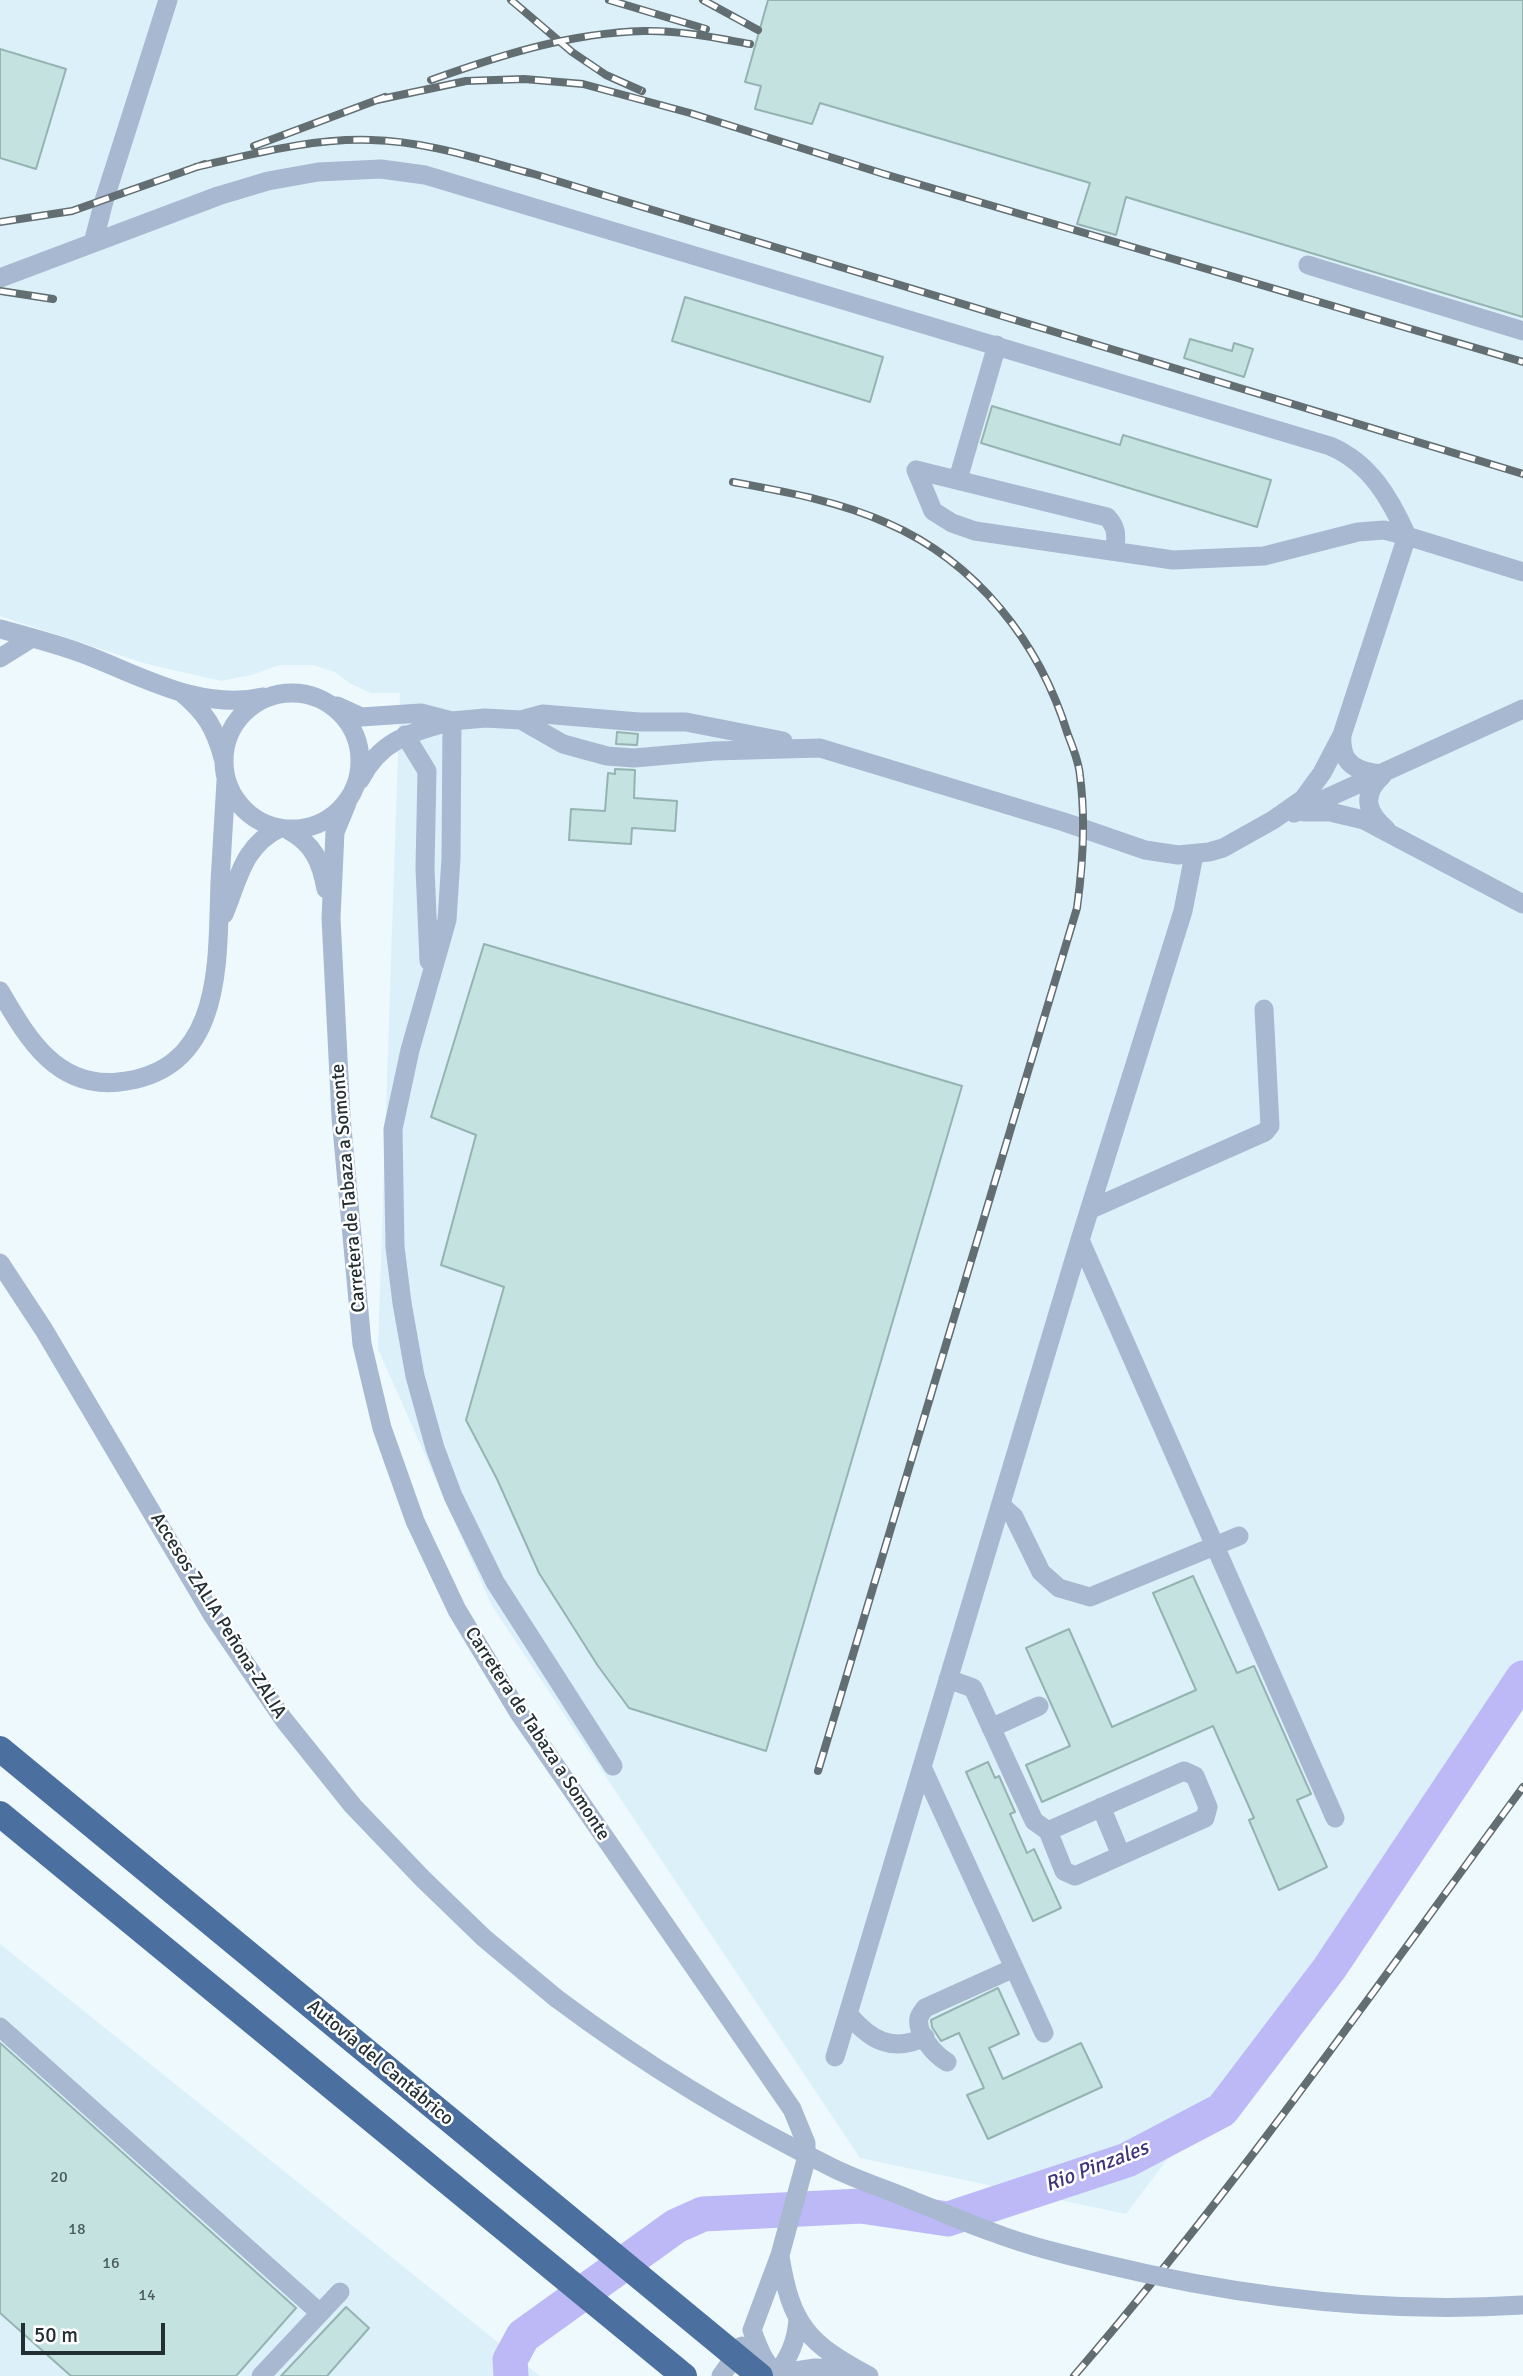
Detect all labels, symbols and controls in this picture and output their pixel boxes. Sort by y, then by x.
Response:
street label: Carretera de Tabaza a Somonte [327,1063,371,1313]
street label: Accesos ZALIA Peñona-ZALIA [145,1509,291,1723]
street label: Carretera de Tabaza a Somonte [459,1623,615,1845]
street label: Autovía del Cantábrico [302,1995,458,2131]
water label: Rio Pinzales [1042,2136,1152,2198]
house number: 20 [50,2168,68,2188]
house number: 18 [68,2220,86,2240]
house number: 16 [102,2254,120,2274]
house number: 14 [138,2286,156,2306]
scale bar [24,2310,168,2354]
text: 50 m [34,2322,78,2348]

